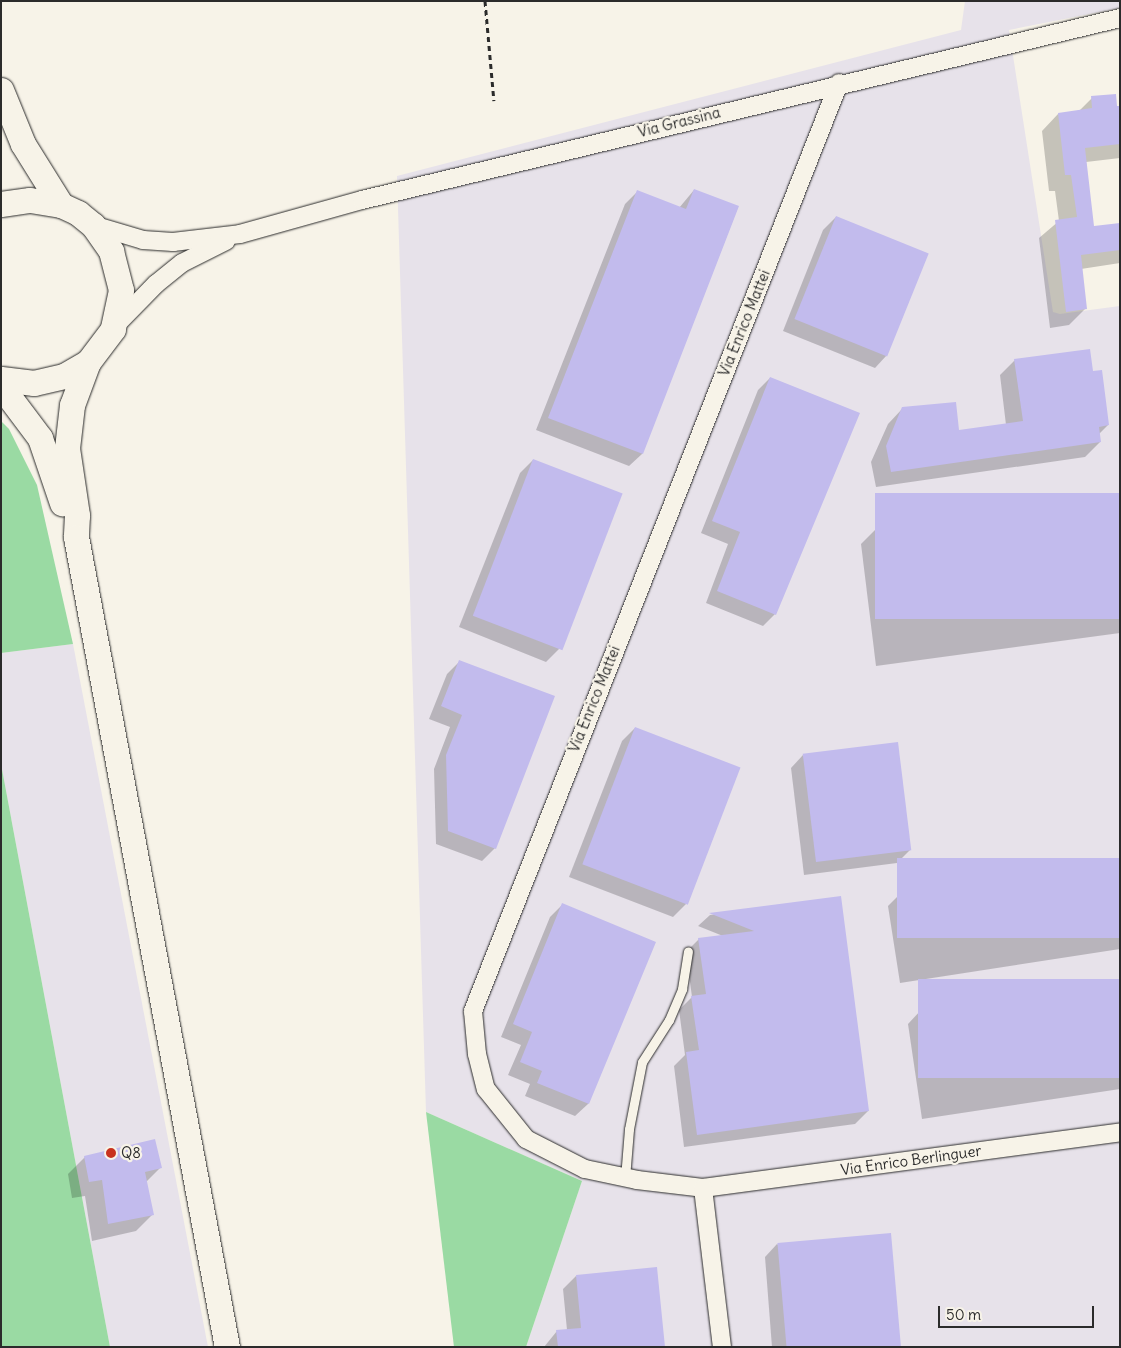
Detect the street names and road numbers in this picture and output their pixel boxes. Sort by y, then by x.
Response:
street label: Via Grassina [636,103,722,141]
street label: Via Enrico Mattei [714,267,774,379]
street label: Via Enrico Mattei [564,643,624,755]
street label: Via Enrico Berlinguer [839,1141,983,1179]

